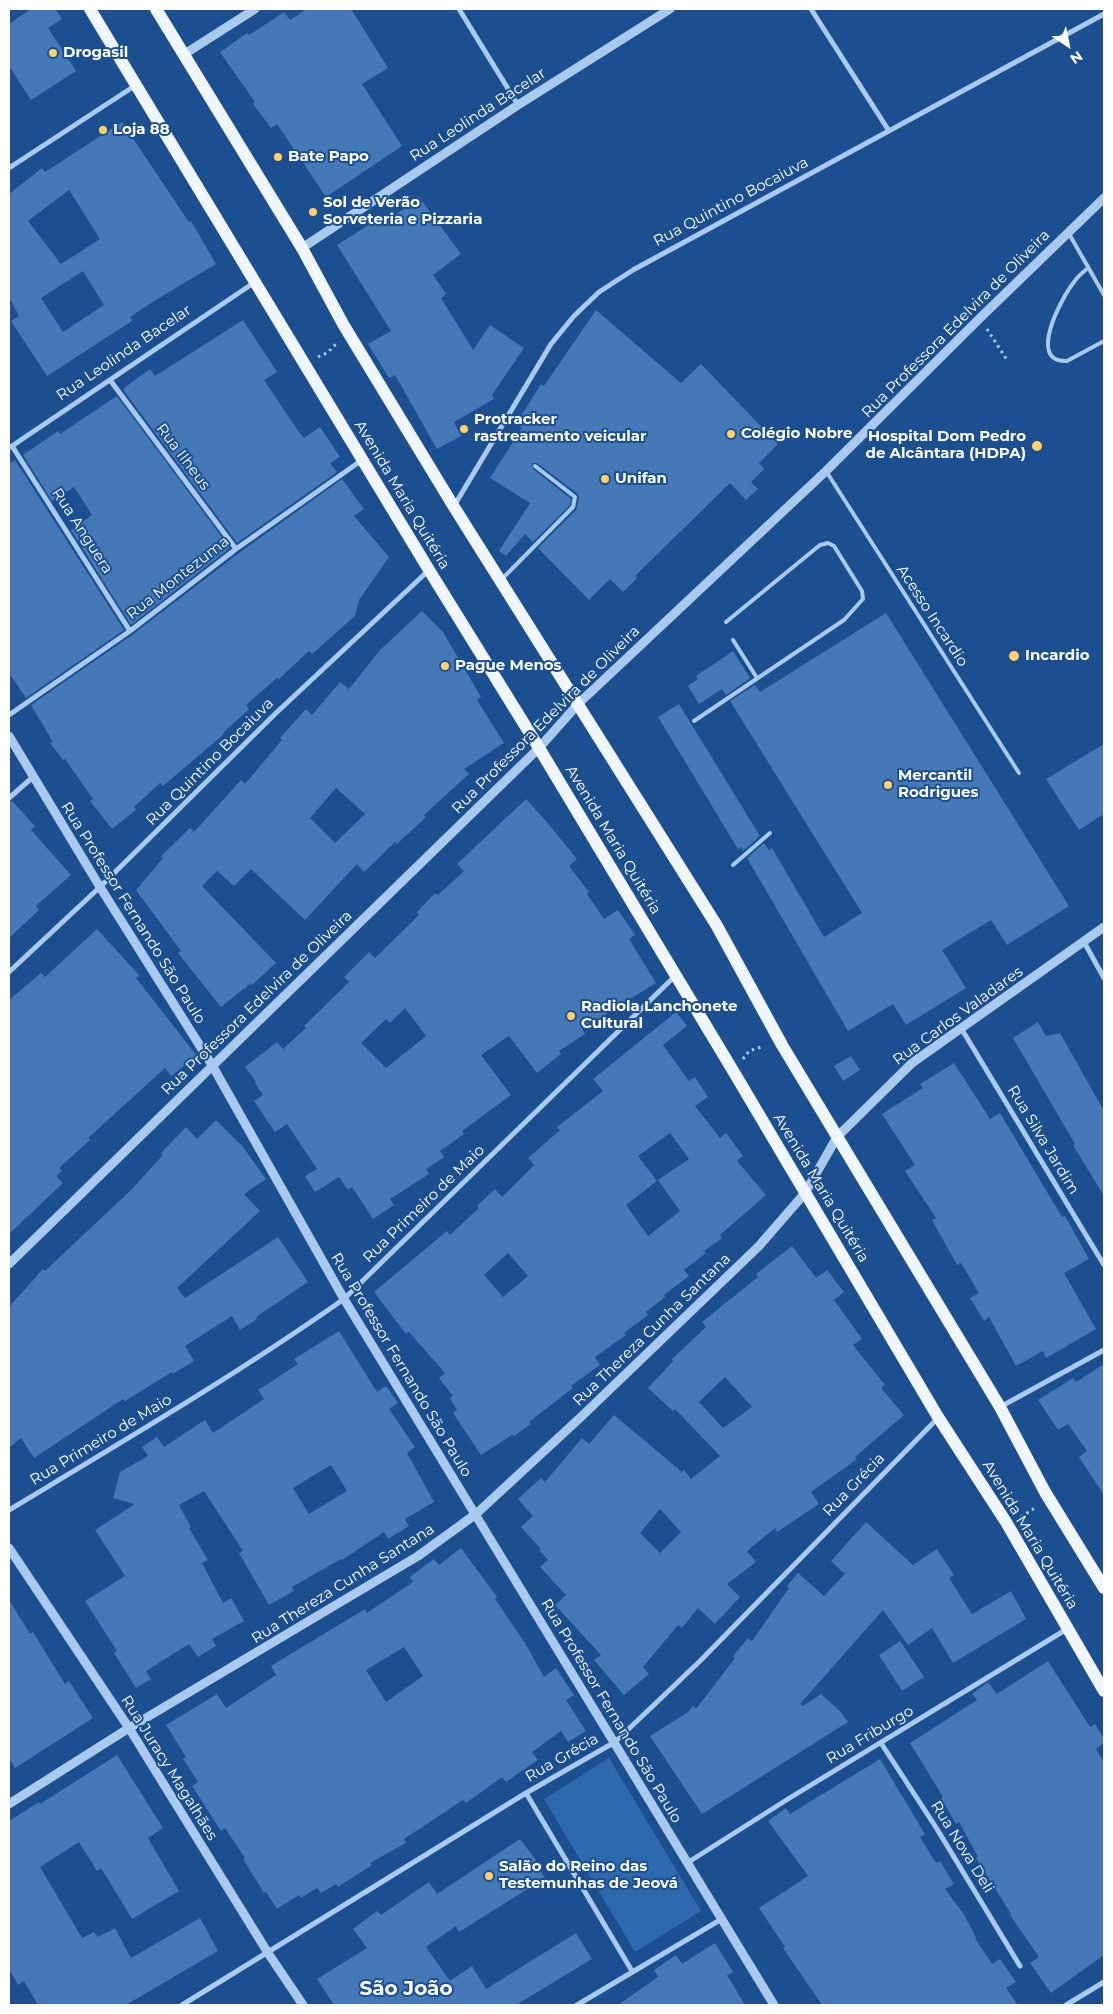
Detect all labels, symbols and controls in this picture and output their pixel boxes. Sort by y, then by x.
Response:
north arrow [1043,20,1093,70]
place label: Drogasil [63,44,128,62]
marker: Drogasil [47,47,59,59]
text: N [1067,47,1086,68]
street label: Rua Leolinda Bacelar [407,64,549,166]
place label: Loja 88 [113,121,170,139]
marker: Loja 88 [97,124,109,136]
place label: Bate Papo [288,148,369,166]
marker: Bate Papo [272,151,284,163]
street label: Rua Quintino Bocaiuva [650,153,812,251]
place label: Sol de Verão Sorveteria e Pizzaria [323,194,482,229]
marker: Sol de Verão Sorveteria e Pizzaria [307,206,319,218]
street label: Rua Professora Edelvira de Oliveira [858,226,1054,422]
street label: Rua Leolinda Bacelar [53,301,195,405]
place label: Protracker rastreamento veicular [474,411,647,446]
street label: Avenida Maria Quitéria [350,417,454,573]
street label: Rua Ilheus [152,420,214,494]
marker: Protracker rastreamento veicular [458,423,470,435]
place label: Colégio Nobre [741,425,853,443]
marker: Colégio Nobre [725,428,737,440]
place label: Hospital Dom Pedro de Alcântara (HDPA) [866,428,1026,463]
marker: Hospital Dom Pedro de Alcântara (HDPA) [1030,439,1044,453]
place label: Unifan [615,470,667,488]
marker: Unifan [599,473,611,485]
street label: Rua Anguera [48,485,116,577]
street label: Rua Montezuma [123,532,233,624]
street label: Acesso Incardio [892,562,972,670]
street label: Rua Professora Edelvira de Oliveira [448,622,644,818]
place label: Incardio [1025,647,1090,665]
marker: Incardio [1007,649,1021,663]
place label: Pague Menos [455,657,562,675]
marker: Pague Menos [439,660,451,672]
street label: Rua Quintino Bocaiuva [142,694,278,830]
street label: Avenida Maria Quitéria [561,762,665,918]
place label: Mercantil Rodrigues [898,767,978,802]
marker: Mercantil Rodrigues [882,779,894,791]
street label: Rua Professor Fernando São Paulo [57,799,209,1027]
street label: Rua Professora Edelvira de Oliveira [158,907,356,1099]
street label: Rua Carlos Valadares [889,963,1027,1069]
place label: Radiola Lanchonete Cultural [581,998,737,1033]
marker: Radiola Lanchonete Cultural [565,1010,577,1022]
street label: Rua Silva Jardim [1003,1082,1083,1198]
street label: Avenida Maria Quitéria [769,1110,873,1266]
street label: Rua Primeiro de Maio [359,1141,489,1267]
street label: Rua Professor Fernando São Paulo [327,1250,475,1480]
street label: Rua Thereza Cunha Santana [569,1250,735,1410]
street label: Rua Primeiro de Maio [27,1391,175,1489]
street label: Rua Grécia [819,1449,889,1521]
street label: Avenida Maria Quitéria [978,1457,1082,1613]
street label: Rua Thereza Cunha Santana [248,1520,438,1648]
street label: Rua Professor Fernando São Paulo [537,1596,685,1826]
street label: Rua Juracy Magalhães [117,1692,221,1844]
street label: Rua Friburgo [823,1702,917,1768]
street label: Rua Grécia [522,1730,602,1786]
street label: Rua Nova Deli [926,1798,998,1896]
place label: Salão do Reino das Testemunhas de Jeová [499,1858,678,1893]
marker: Salão do Reino das Testemunhas de Jeová [483,1870,495,1882]
district label: São João [359,1977,453,2001]

